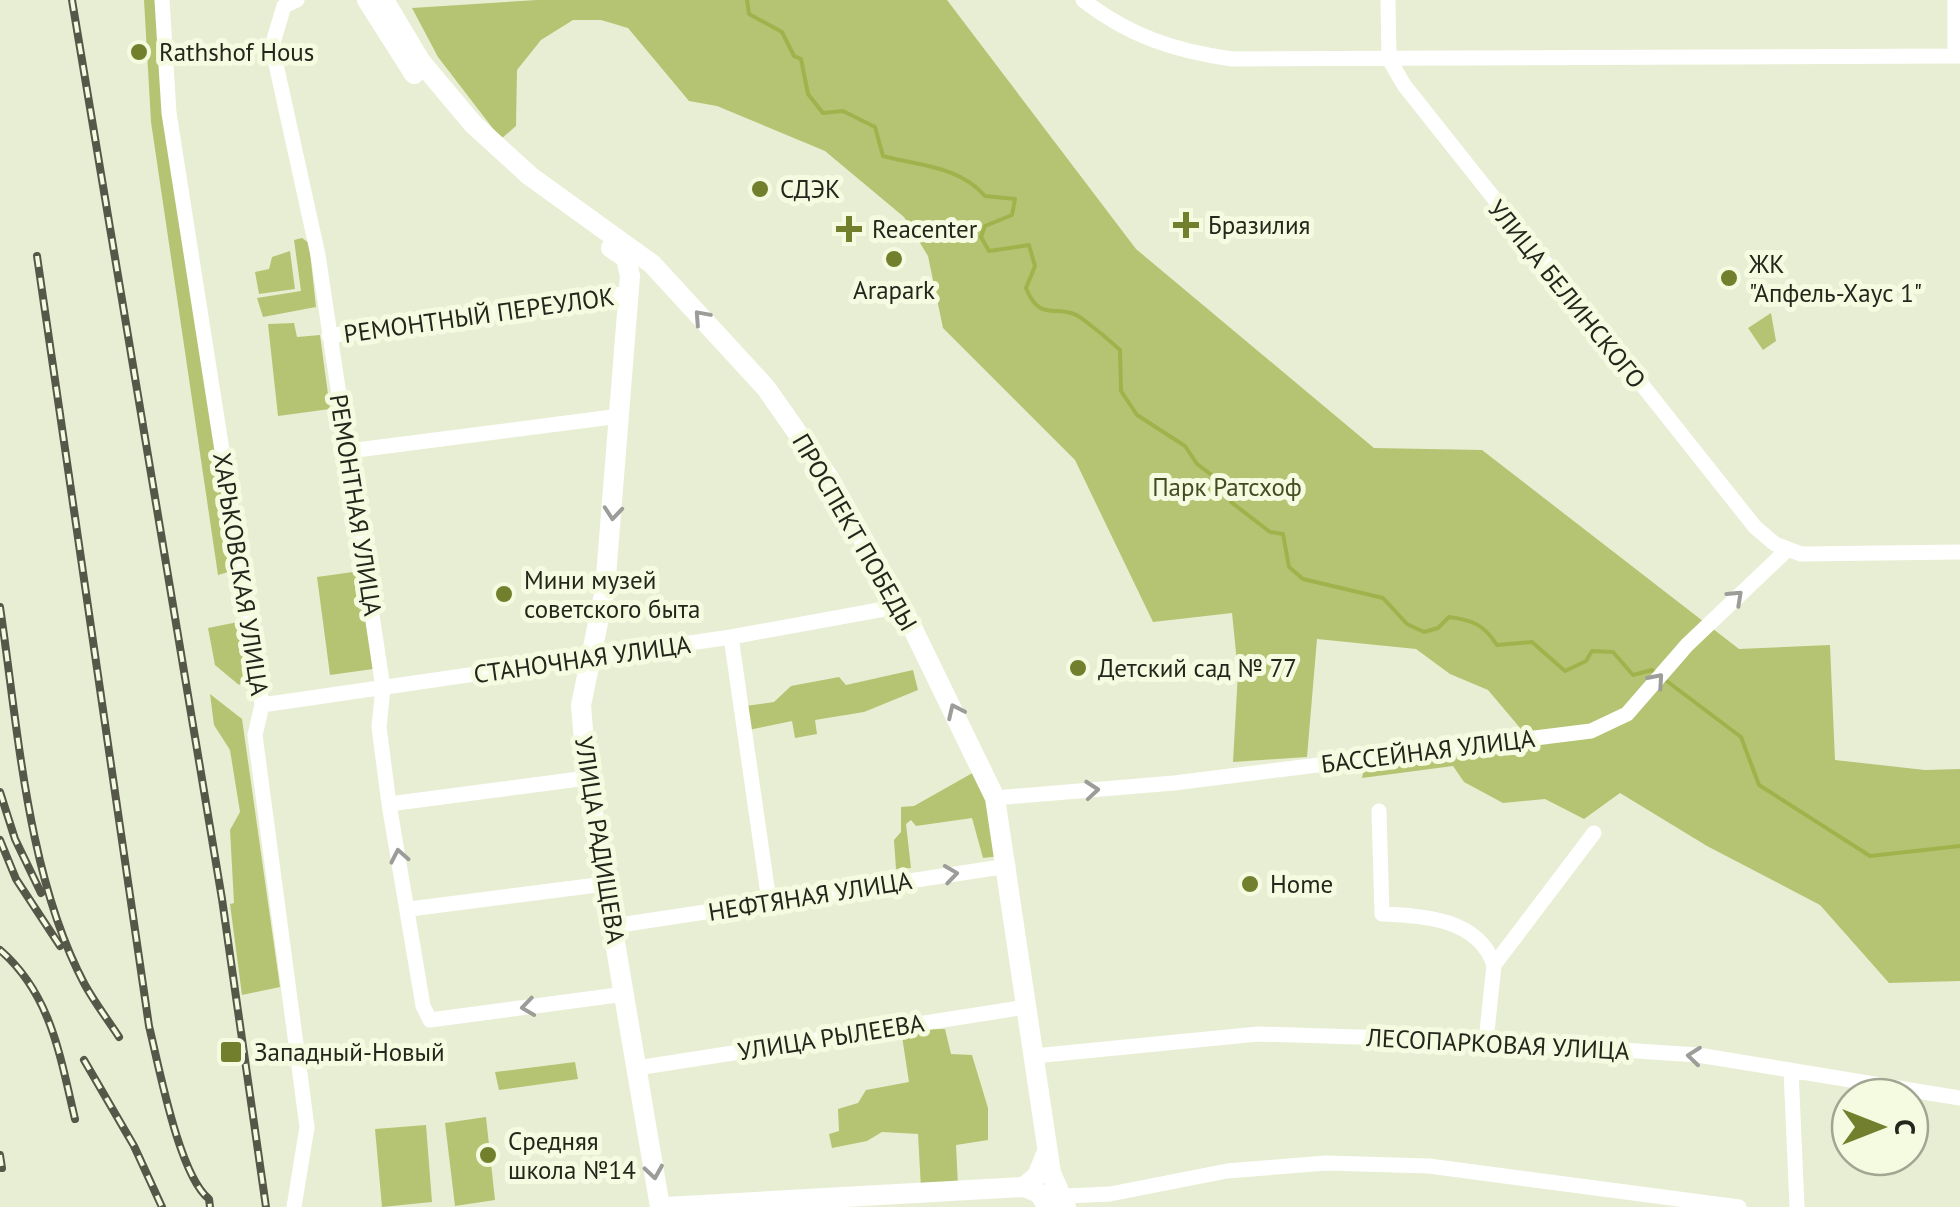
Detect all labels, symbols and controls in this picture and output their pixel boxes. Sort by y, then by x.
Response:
place label: Rathshof Hous [159,36,314,68]
marker: Rathshof Hous [128,41,150,63]
place label: СДЭК [780,173,840,205]
marker: СДЭК [749,178,771,200]
street label: УЛИЦА БЕЛИНСКОГО [1481,193,1653,395]
place label: Бразилия [1208,209,1310,241]
marker: Бразилия [1173,212,1199,238]
place label: Reacenter [872,213,978,245]
marker: Reacenter [836,216,862,242]
marker: Arapark [883,248,905,270]
place label: ЖК "Апфель-Хаус 1" [1748,248,1922,309]
marker: ЖК "Апфель-Хаус 1" [1718,267,1740,289]
place label: Arapark [853,274,935,306]
street label: РЕМОНТНЫЙ ПЕРЕУЛОК [342,280,616,350]
one-way arrow [695,310,713,329]
street label: РЕМОНТНАЯ УЛИЦА [323,392,389,619]
street label: ПРОСПЕКТ ПОБЕДЫ [786,428,924,636]
street label: ХАРЬКОВСКАЯ УЛИЦА [206,450,276,698]
park label: Парк Ратсхоф [1152,471,1302,503]
one-way arrow [602,505,624,521]
place label: Мини музей советского быта [524,564,700,625]
marker: Мини музей советского быта [493,583,515,605]
one-way arrow [1725,591,1743,609]
street label: СТАНОЧНАЯ УЛИЦА [472,628,693,690]
place label: Детский сад № 77 [1098,652,1297,684]
marker: Детский сад № 77 [1067,657,1089,679]
one-way arrow [1645,673,1663,691]
one-way arrow [947,703,967,721]
street label: БАССЕЙНАЯ УЛИЦА [1319,722,1537,780]
street label: УЛИЦА РАДИЩЕВА [568,734,632,946]
one-way arrow [1085,779,1101,801]
one-way arrow [390,848,411,865]
street label: НЕФТЯНАЯ УЛИЦА [706,864,914,928]
one-way arrow [943,865,960,886]
place label: Home [1270,868,1333,900]
marker: Home [1239,873,1261,895]
one-way arrow [520,995,536,1016]
street label: УЛИЦА РЫЛЕЕВА [736,1006,927,1068]
street label: ЛЕСОПАРКОВАЯ УЛИЦА [1365,1021,1631,1067]
place label: Западный-Новый [254,1036,445,1068]
marker: Западный-Новый [218,1039,244,1065]
one-way arrow [1686,1046,1702,1067]
north arrow [1830,1077,1930,1177]
text: С [1887,1119,1924,1135]
place label: Средняя школа №14 [508,1125,636,1186]
marker: Средняя школа №14 [477,1144,499,1166]
one-way arrow [643,1164,664,1180]

